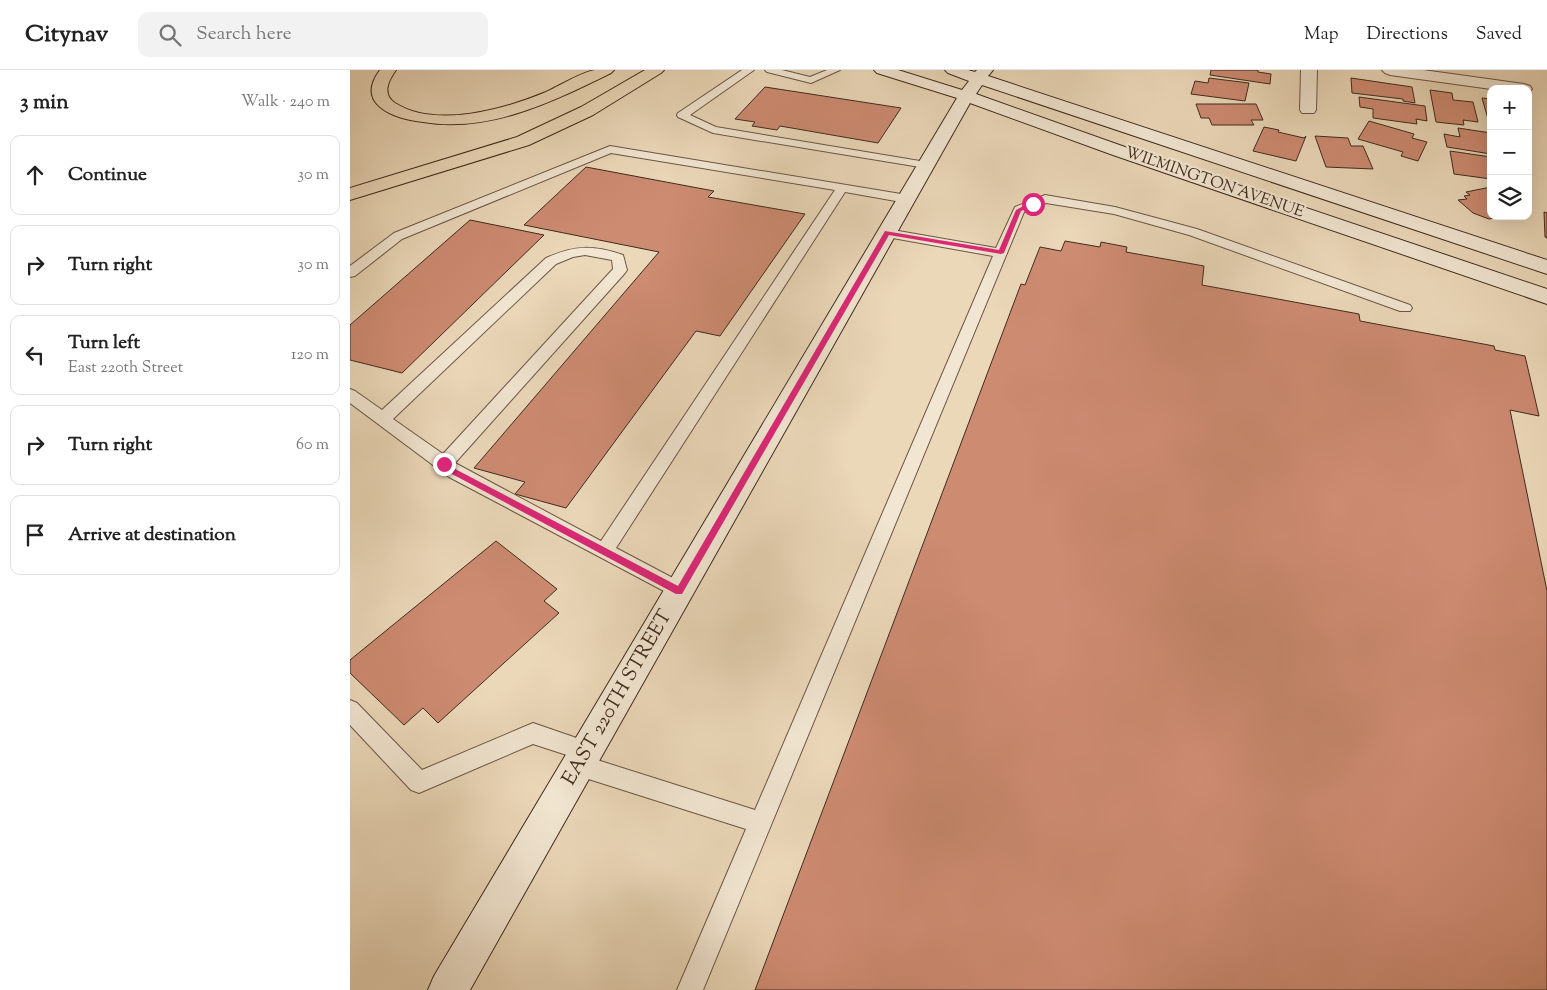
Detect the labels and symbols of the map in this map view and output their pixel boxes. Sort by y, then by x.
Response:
street label: WILMINGTON AVENUE [1121,142,1307,225]
route start [1022,193,1045,216]
route end [433,453,456,476]
street label: EAST 220TH STREET [556,605,680,791]

